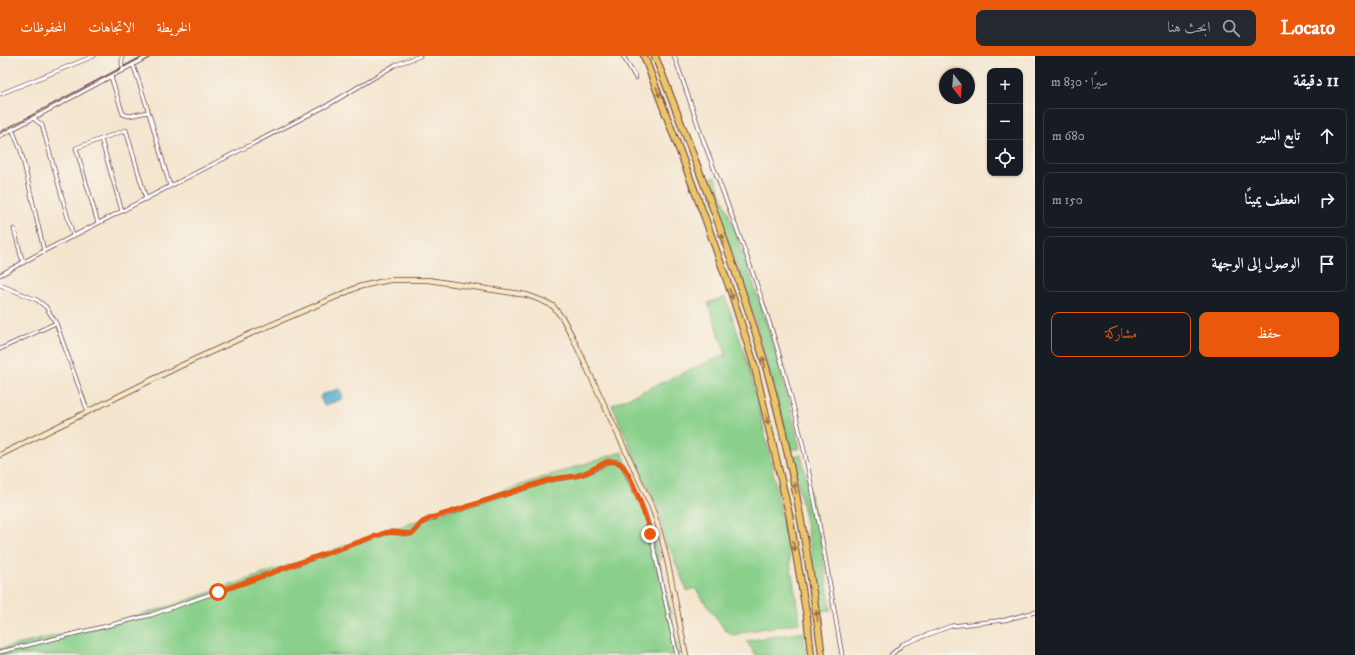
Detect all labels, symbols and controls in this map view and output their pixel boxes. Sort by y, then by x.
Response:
search box [976,10,1256,46]
icon: search [1220,17,1242,39]
text: Locato [1280,17,1335,40]
text: ابحث هنا [1167,18,1210,37]
text: المحفوظات [20,19,66,37]
text: الاتجاهات [88,19,135,37]
text: الخريطة [157,19,191,37]
north arrow [939,68,975,104]
map controls [987,68,1023,176]
button: + [987,68,1023,104]
text: 11 دقيقة [1293,70,1339,92]
text: سيرًا · 830 m [1051,74,1108,90]
one-way arrow [656,87,662,99]
button: − [987,104,1023,140]
icon: ahead [1316,125,1338,147]
text: تابع السير [1258,126,1300,145]
text: 680 m [1052,128,1085,144]
button: locate [987,140,1023,176]
icon: right [1316,189,1338,211]
text: انعطف يمينًا [1245,190,1300,209]
text: 150 m [1052,192,1083,208]
one-way arrow [720,232,726,244]
icon: arrive [1316,253,1338,275]
text: الوصول إلى الوجهة [1211,254,1300,273]
one-way arrow [729,288,735,300]
button: مشاركة [1051,312,1191,357]
button: حفظ [1199,312,1339,357]
one-way arrow [761,356,767,368]
one-way arrow [764,412,770,425]
one-way arrow [792,482,798,494]
route end [641,525,659,543]
one-way arrow [792,539,798,552]
route start [209,583,227,601]
one-way arrow [814,610,820,622]

